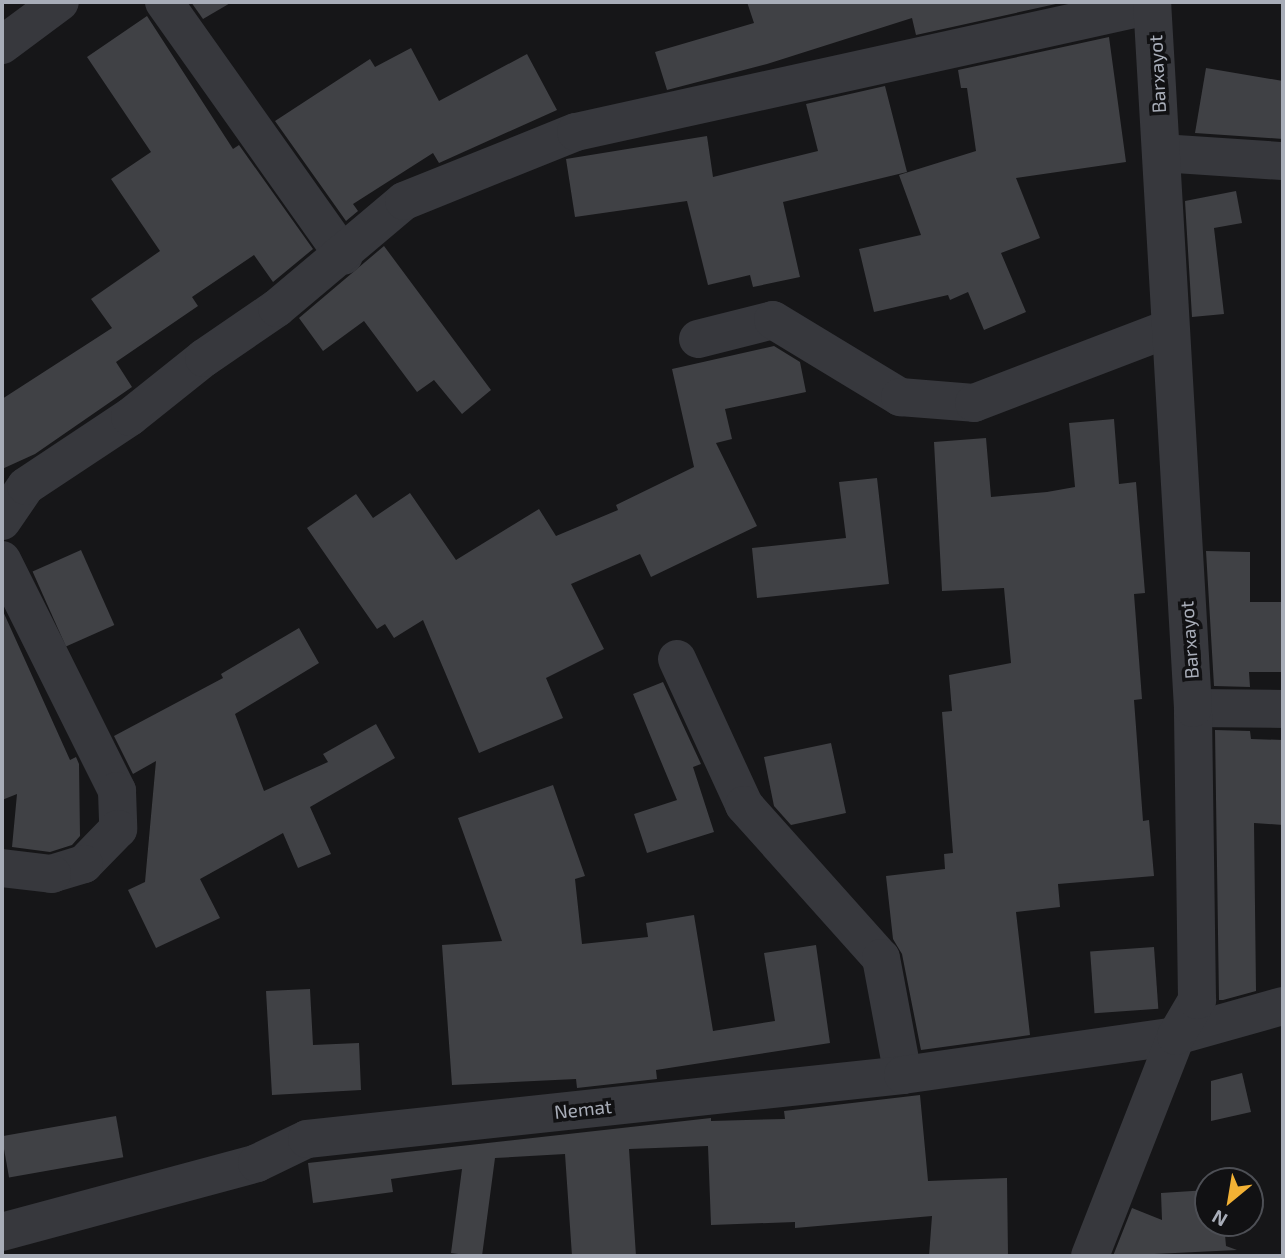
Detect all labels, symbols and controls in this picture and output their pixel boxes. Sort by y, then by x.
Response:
street label: Barxayot [1144,34,1170,114]
street label: Barxayot [1175,600,1203,680]
street label: Nemat [553,1095,613,1123]
north arrow [1194,1167,1264,1237]
text: N [1208,1205,1231,1232]

